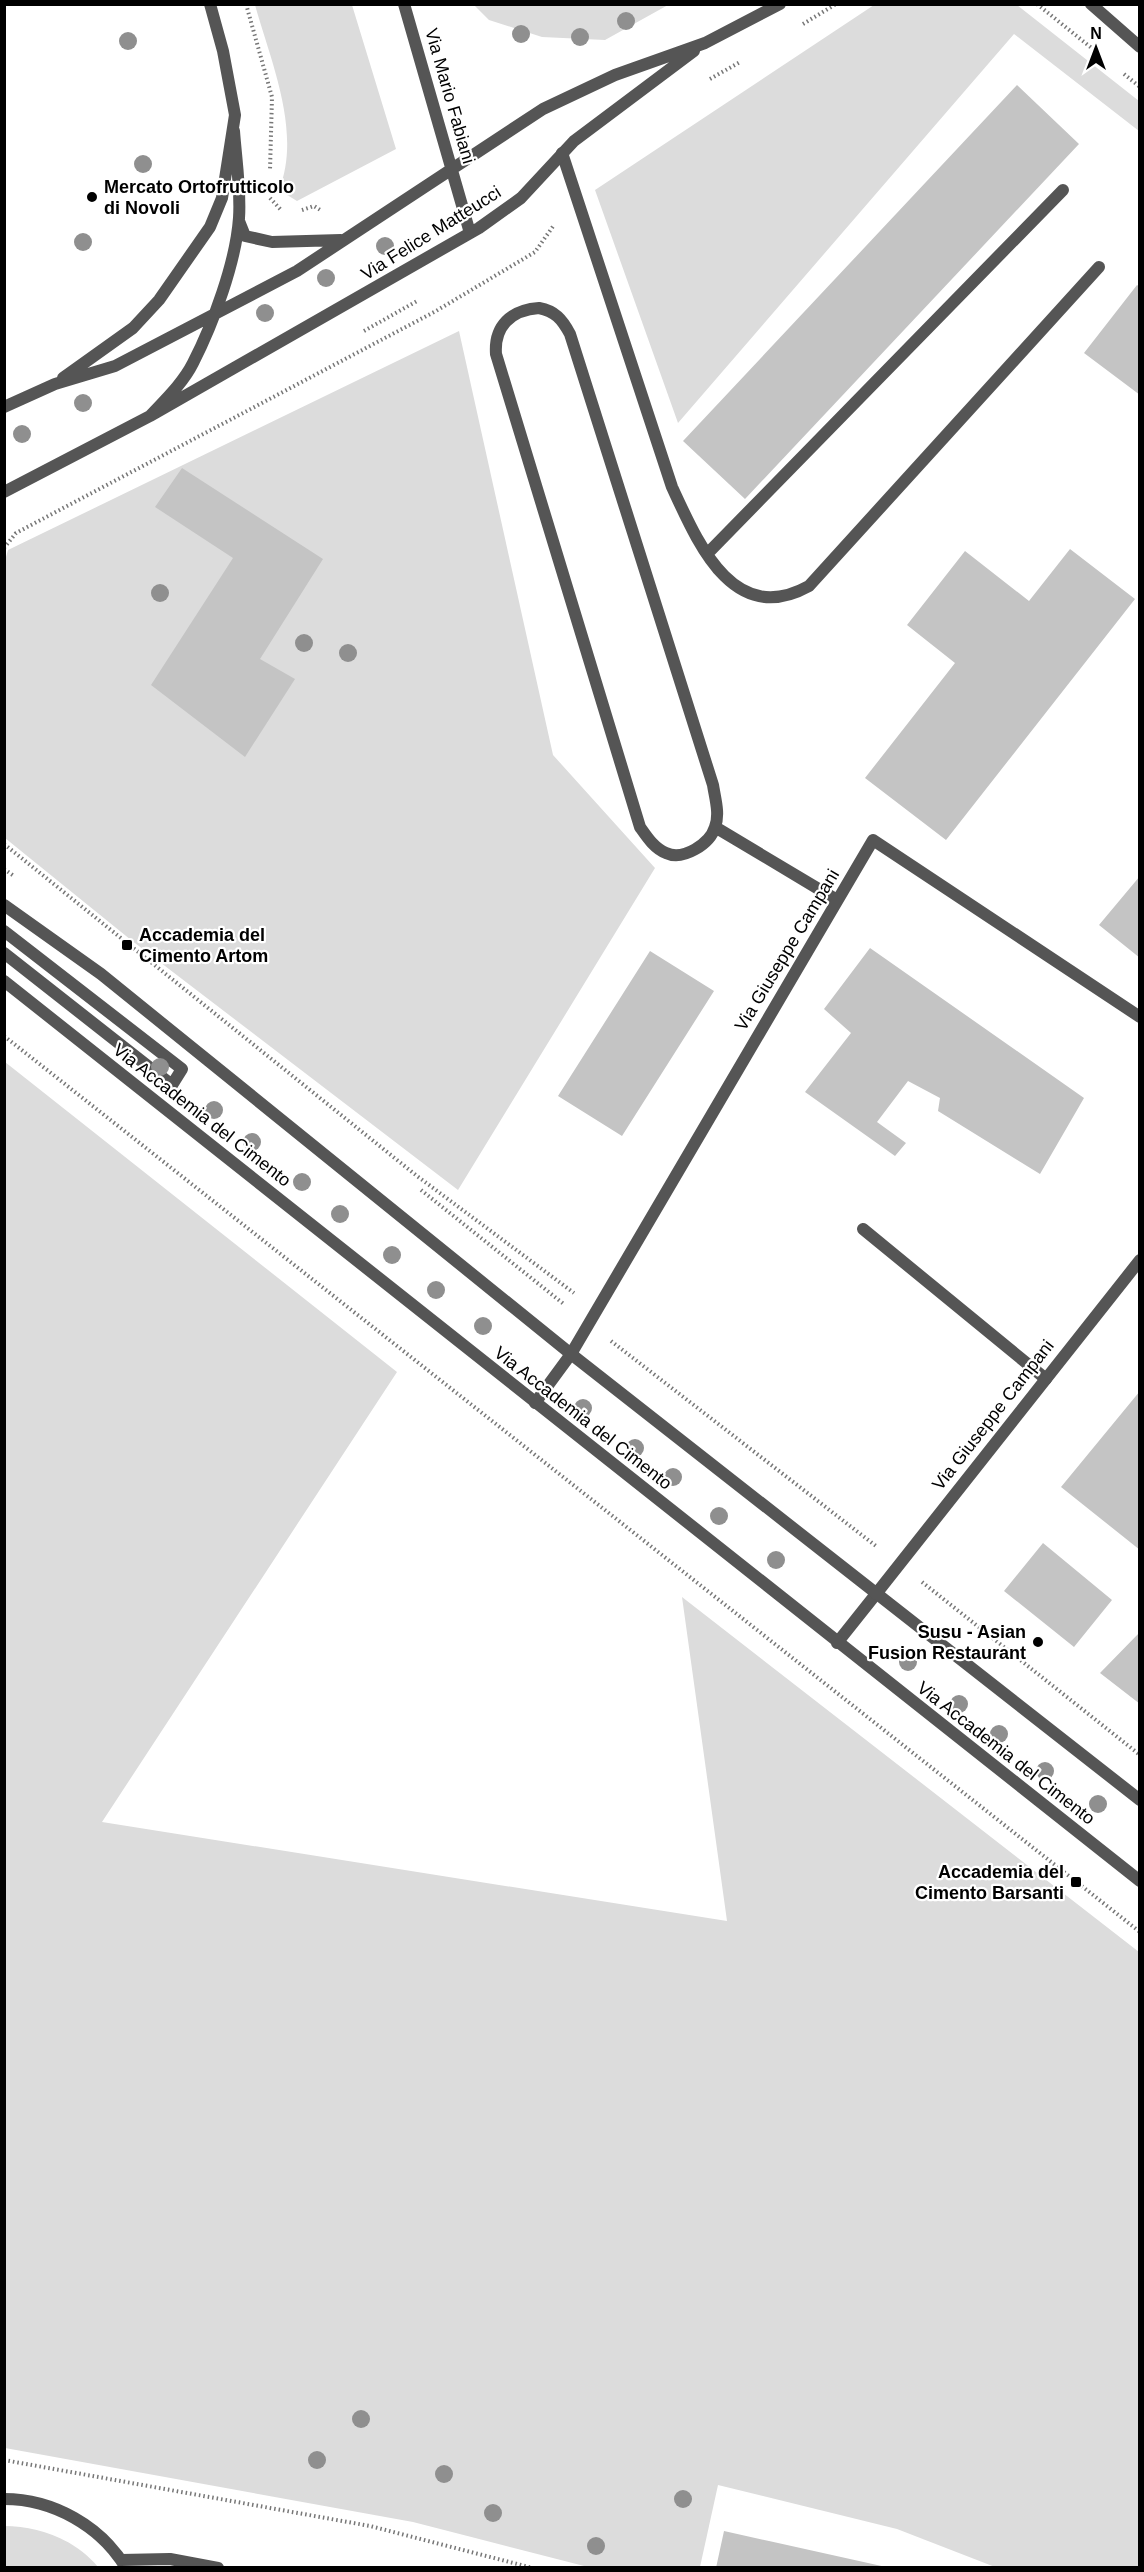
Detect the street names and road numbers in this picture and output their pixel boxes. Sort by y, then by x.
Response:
street label: Via Mario Fabiani [421,26,479,166]
street label: Via Felice Matteucci [358,182,504,284]
street label: Via Giuseppe Campani [731,866,843,1034]
street label: Via Accademia del Cimento [109,1039,295,1191]
street label: Via Giuseppe Campani [928,1336,1058,1494]
street label: Via Accademia del Cimento [490,1342,676,1494]
street label: Via Accademia del Cimento [913,1677,1099,1829]

